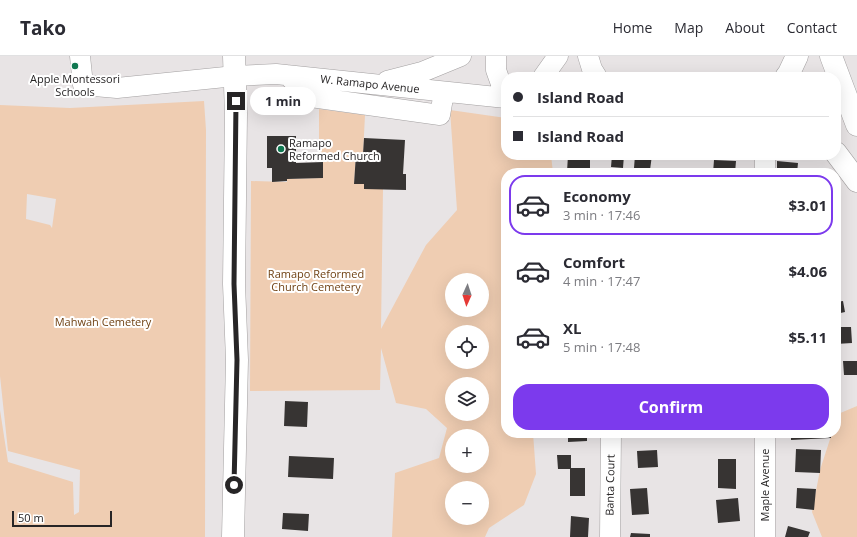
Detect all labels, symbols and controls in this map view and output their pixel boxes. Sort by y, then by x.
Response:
text: Tako [20,15,66,41]
text: Home [613,18,652,37]
text: Map [674,18,703,37]
text: About [725,18,765,37]
text: Contact [787,18,837,37]
marker: Apple Montessori Schools [70,61,80,71]
place label: Apple Montessori Schools [30,71,120,99]
street label: W. Ramapo Avenue [320,71,420,96]
callout: 1 min [250,87,316,115]
text: Island Road [537,87,624,107]
route end [227,92,245,110]
text: 1 min [265,92,301,110]
text: Island Road [537,126,624,146]
place label: Ramapo Reformed Church [289,135,380,163]
marker: Ramapo Reformed Church [276,144,286,154]
text: Economy [563,186,631,206]
icon: car [515,187,551,223]
text: $3.01 [788,195,827,215]
text: 3 min · 17:46 [563,206,640,224]
text: Comfort [563,252,625,272]
icon: car [515,253,551,289]
text: $4.06 [788,261,827,281]
park label: Ramapo Reformed Church Cemetery [268,266,364,294]
text: 4 min · 17:47 [563,272,640,290]
north arrow [445,273,489,317]
map controls [445,273,489,525]
park label: Mahwah Cemetery [55,314,152,329]
text: XL [563,318,581,338]
icon: car [515,319,551,355]
button: locate [445,325,489,369]
text: $5.11 [788,327,827,347]
text: 5 min · 17:48 [563,338,640,356]
button: layers [445,377,489,421]
button: Confirm [513,384,829,430]
button: + [445,429,489,473]
street label: Maple Avenue [757,449,772,521]
street label: Banta Court [601,454,618,516]
route start [225,476,243,494]
button: − [445,481,489,525]
scale bar [12,509,112,528]
text: 50 m [18,510,44,525]

